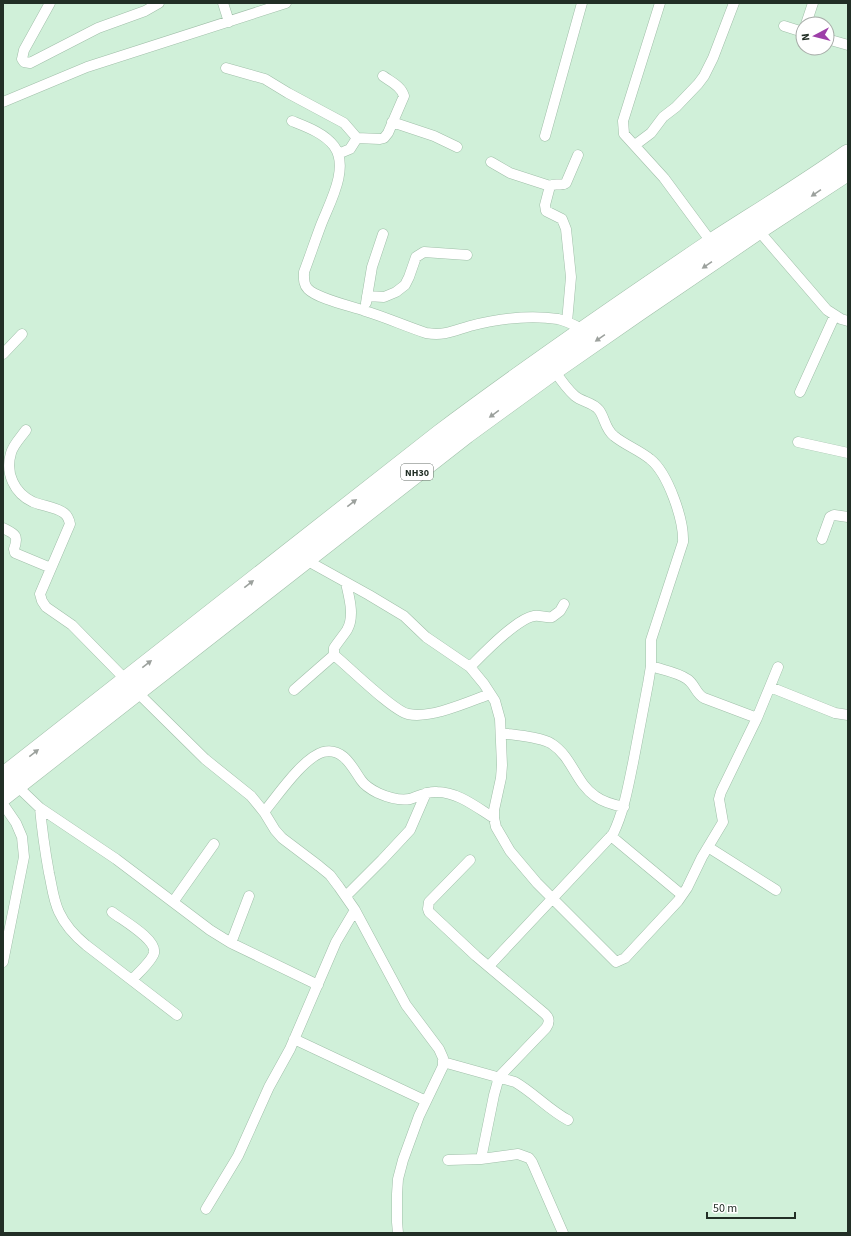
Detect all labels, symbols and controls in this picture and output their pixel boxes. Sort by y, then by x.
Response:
north arrow [795,16,835,56]
text: N [798,33,813,42]
one-way arrow [810,189,821,197]
one-way arrow [702,261,712,269]
one-way arrow [595,334,605,342]
one-way arrow [489,410,500,418]
road number: NH30 [401,464,433,480]
one-way arrow [346,499,357,508]
one-way arrow [244,579,255,588]
one-way arrow [141,659,152,668]
one-way arrow [28,748,39,757]
scale bar [707,1194,795,1220]
text: 50 m [713,1200,737,1217]

